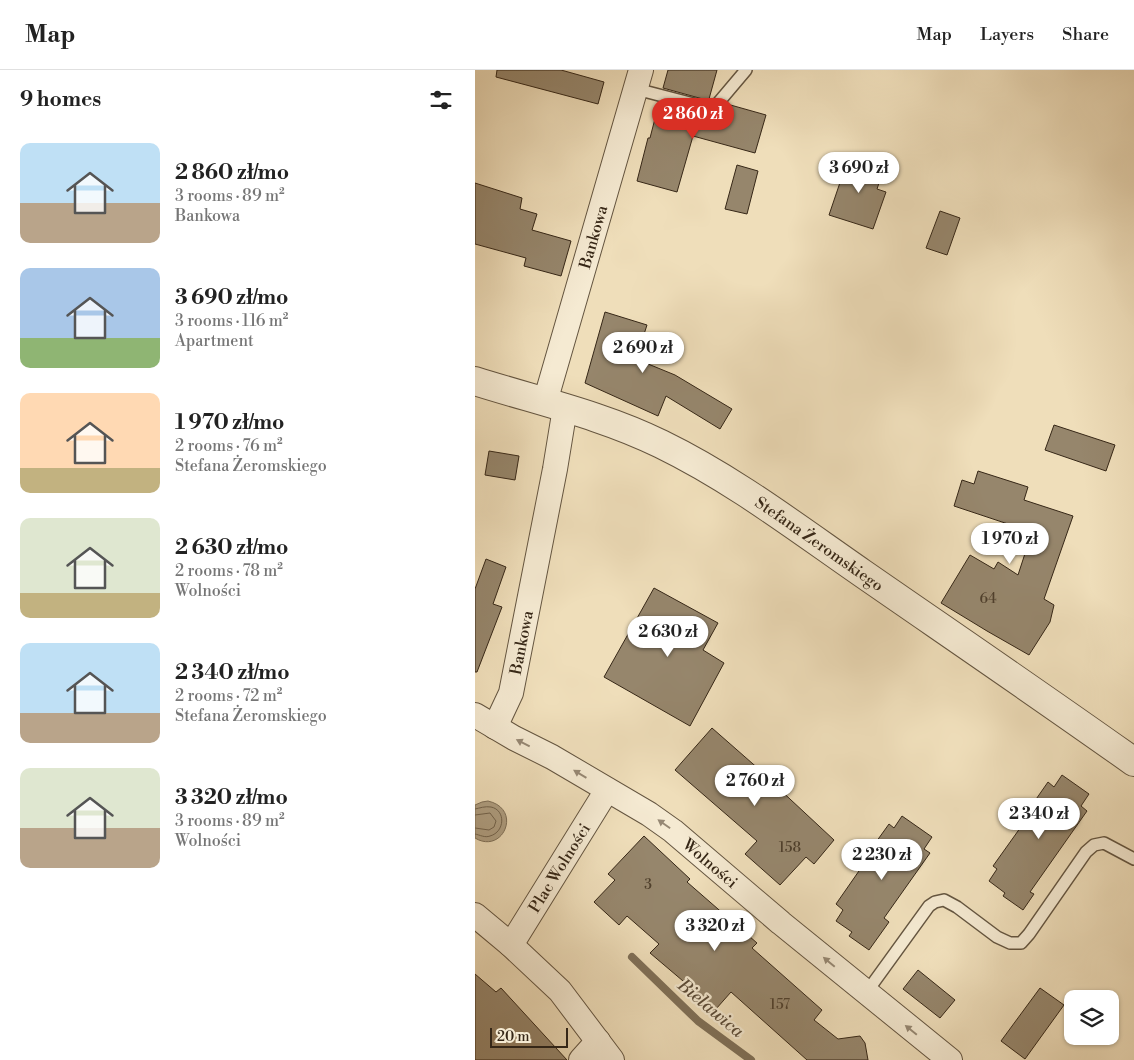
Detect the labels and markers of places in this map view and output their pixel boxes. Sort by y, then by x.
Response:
pin: 2 860 zł [641,98,745,140]
pin: 3 690 zł [807,152,911,194]
pin: 2 690 zł [591,332,695,374]
pin: 1 970 zł [958,522,1062,565]
pin: 2 630 zł [616,616,720,658]
pin: 2 760 zł [703,764,807,807]
pin: 2 340 zł [987,798,1091,840]
pin: 2 230 zł [830,838,934,881]
pin: 3 320 zł [663,910,767,952]

